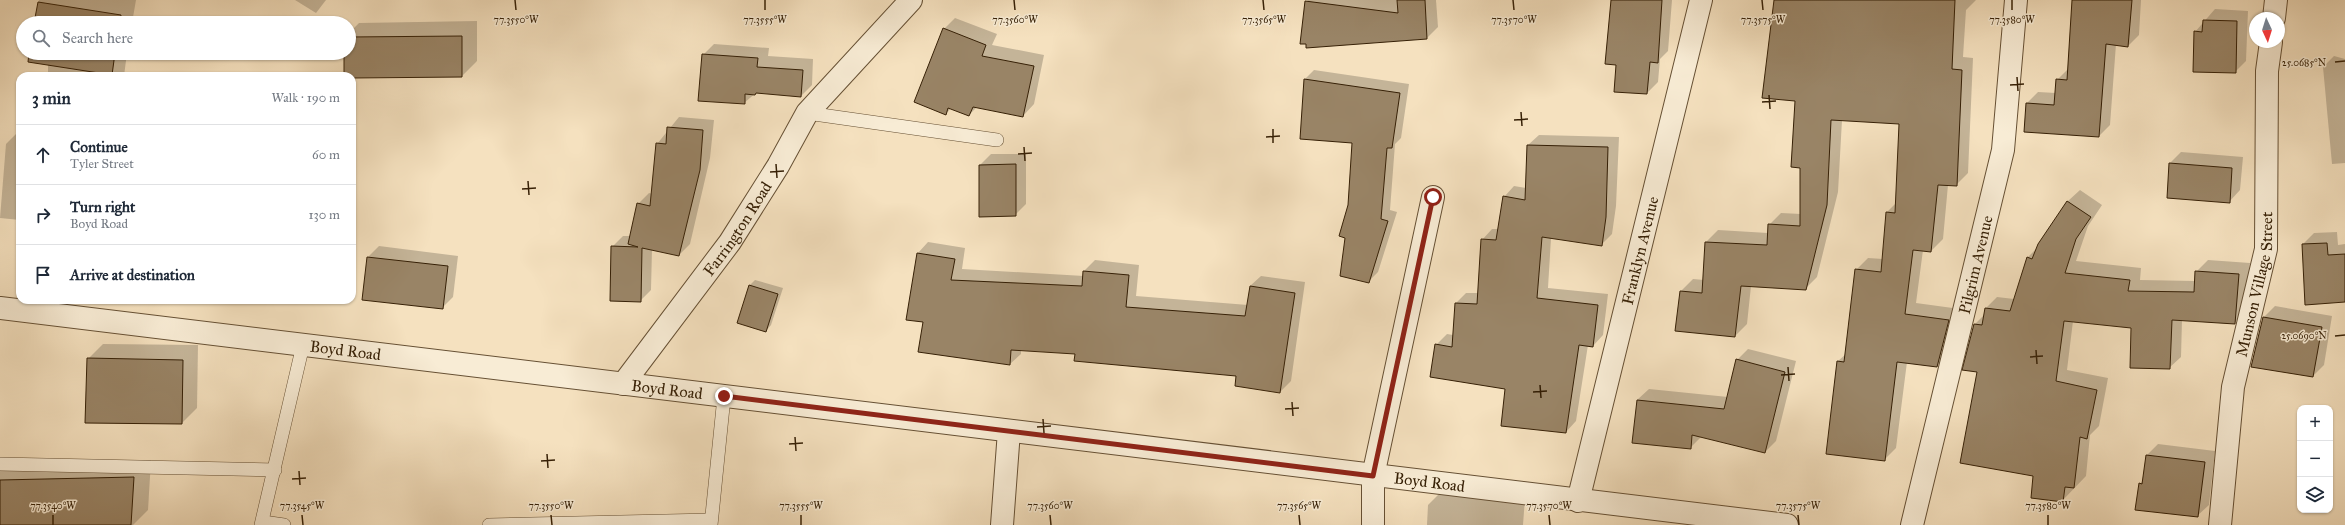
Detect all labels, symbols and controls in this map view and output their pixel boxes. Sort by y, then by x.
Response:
north arrow [2249,12,2285,48]
text: 77.3550°W [494,14,539,26]
text: 77.3555°W [743,14,787,26]
text: 77.3560°W [992,14,1038,26]
text: 77.3565°W [1242,14,1287,26]
text: 77.3570°W [1491,14,1537,26]
text: 77.3575°W [1741,14,1786,26]
text: 77.3580°W [1989,14,2035,26]
search box [16,16,356,60]
icon: search [30,27,52,49]
text: Search here [62,29,133,47]
text: 25.0685°N [2282,57,2327,69]
text: 3 min [32,88,71,109]
text: Walk · 190 m [271,90,340,106]
text: Continue [70,138,128,156]
icon: ahead [32,144,54,166]
text: 60 m [312,147,340,163]
text: Tyler Street [70,156,134,172]
street label: Farrington Road [699,178,775,279]
route start [1424,188,1442,206]
street label: Franklyn Avenue [1617,194,1662,306]
text: Turn right [70,198,135,216]
icon: right [32,204,54,226]
text: 130 m [308,207,340,223]
street label: Munson Village Street [2231,211,2276,359]
street label: Pilgrim Avenue [1954,213,1996,316]
text: Boyd Road [70,216,128,232]
icon: arrive [32,264,54,286]
text: Arrive at destination [70,266,195,284]
text: 25.0690°N [2281,330,2327,342]
street label: Boyd Road [309,336,382,364]
street label: Boyd Road [630,375,704,403]
route end [715,387,733,405]
map controls [2297,405,2333,513]
button: + [2297,405,2333,441]
button: − [2297,441,2333,477]
street label: Boyd Road [1393,468,1466,495]
button: layers [2297,477,2333,513]
text: 77.3540°W [30,500,76,512]
text: 77.3545°W [280,500,325,512]
text: 77.3550°W [529,500,574,512]
text: 77.3555°W [779,500,823,512]
text: 77.3560°W [1027,500,1073,512]
text: 77.3565°W [1277,500,1322,512]
text: 77.3570°W [1526,500,1572,512]
text: 77.3575°W [1776,500,1821,512]
text: 77.3580°W [2025,500,2071,512]

